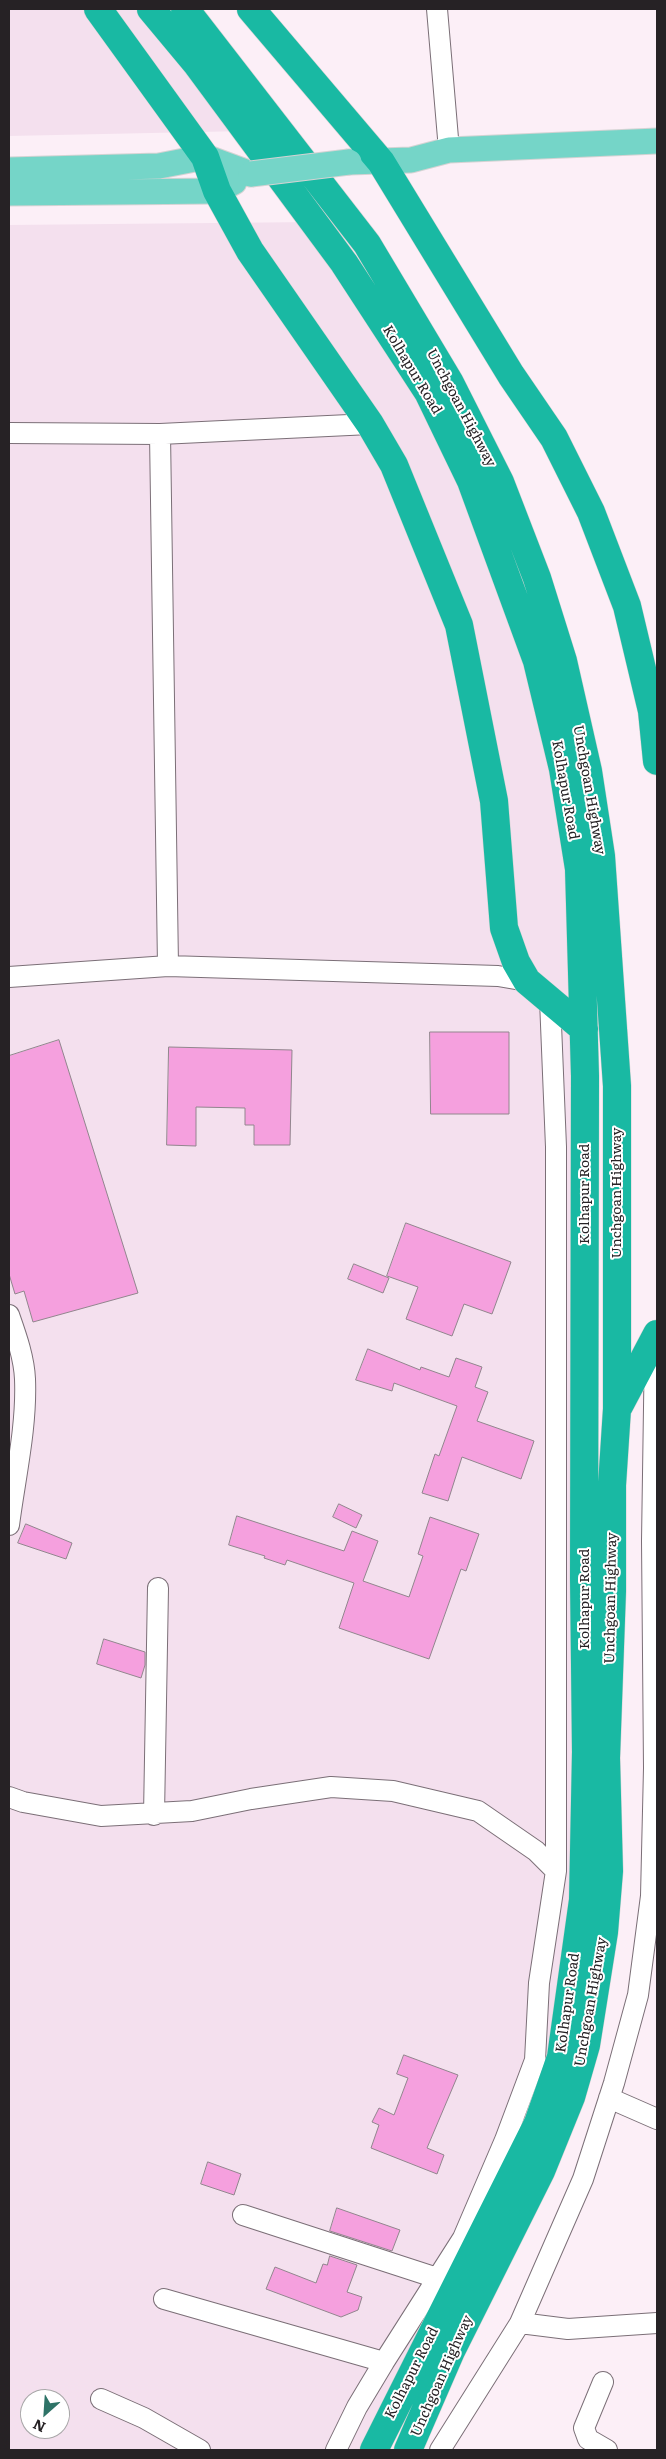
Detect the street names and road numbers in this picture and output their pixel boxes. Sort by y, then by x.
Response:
street label: Kolhapur Road [379,323,445,417]
street label: Unchgoan Highway [423,346,499,470]
street label: Unchgoan Highway [569,724,609,856]
street label: Kolhapur Road [548,739,582,841]
street label: Unchgoan Highway [609,1127,625,1259]
street label: Kolhapur Road [577,1144,593,1244]
street label: Unchgoan Highway [601,1532,621,1664]
street label: Kolhapur Road [577,1549,593,1649]
street label: Unchgoan Highway [571,1936,611,2068]
street label: Kolhapur Road [553,1952,583,2054]
street label: Unchgoan Highway [408,2313,476,2439]
street label: Kolhapur Road [382,2324,442,2422]

